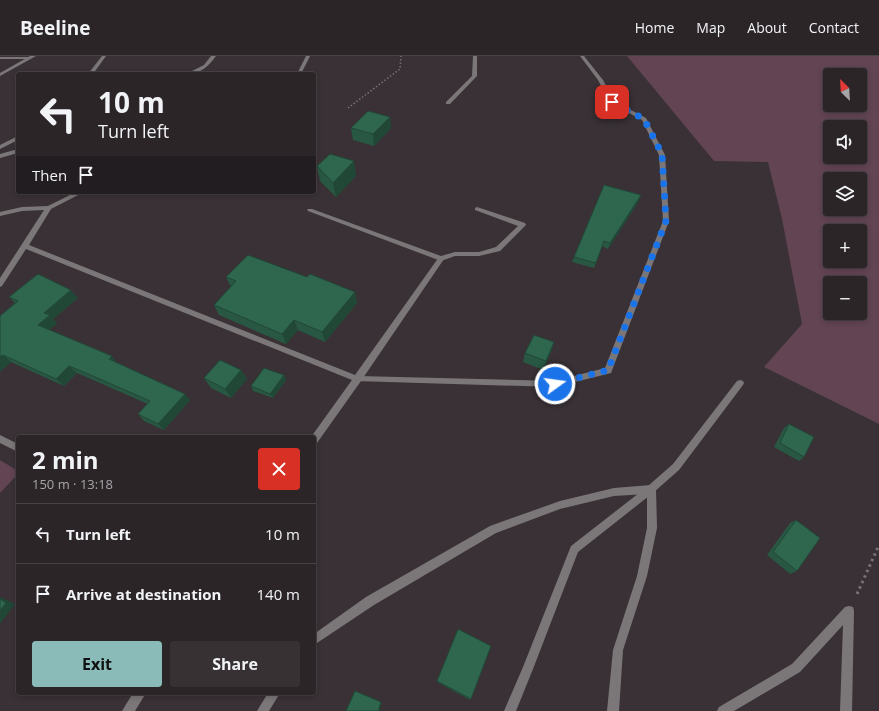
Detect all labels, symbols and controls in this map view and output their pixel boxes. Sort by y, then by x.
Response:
text: Beeline [20,15,91,41]
text: Home [635,18,674,37]
text: Map [696,18,725,37]
text: About [747,18,787,37]
text: Contact [809,18,859,37]
north arrow [823,68,867,112]
map controls [823,68,867,320]
text: 10 m [98,83,165,121]
pin [595,85,629,119]
icon: left [32,88,84,140]
icon: arrive [601,91,623,113]
text: Turn left [98,119,169,143]
button: sound [823,120,867,164]
icon: arrive [75,164,97,186]
text: Then [32,165,67,185]
button: layers [823,172,867,216]
button: + [823,224,867,268]
button: − [823,276,867,320]
position arrow [534,363,576,405]
text: 2 min [32,443,99,476]
button: close [258,448,300,490]
text: 150 m · 13:18 [32,475,113,493]
icon: left [32,523,54,545]
text: Turn left [66,524,131,544]
text: 10 m [265,524,300,544]
icon: arrive [32,583,54,605]
text: Arrive at destination [66,584,221,604]
text: 140 m [256,584,300,604]
button: Exit [32,641,162,687]
button: Share [170,641,300,687]

